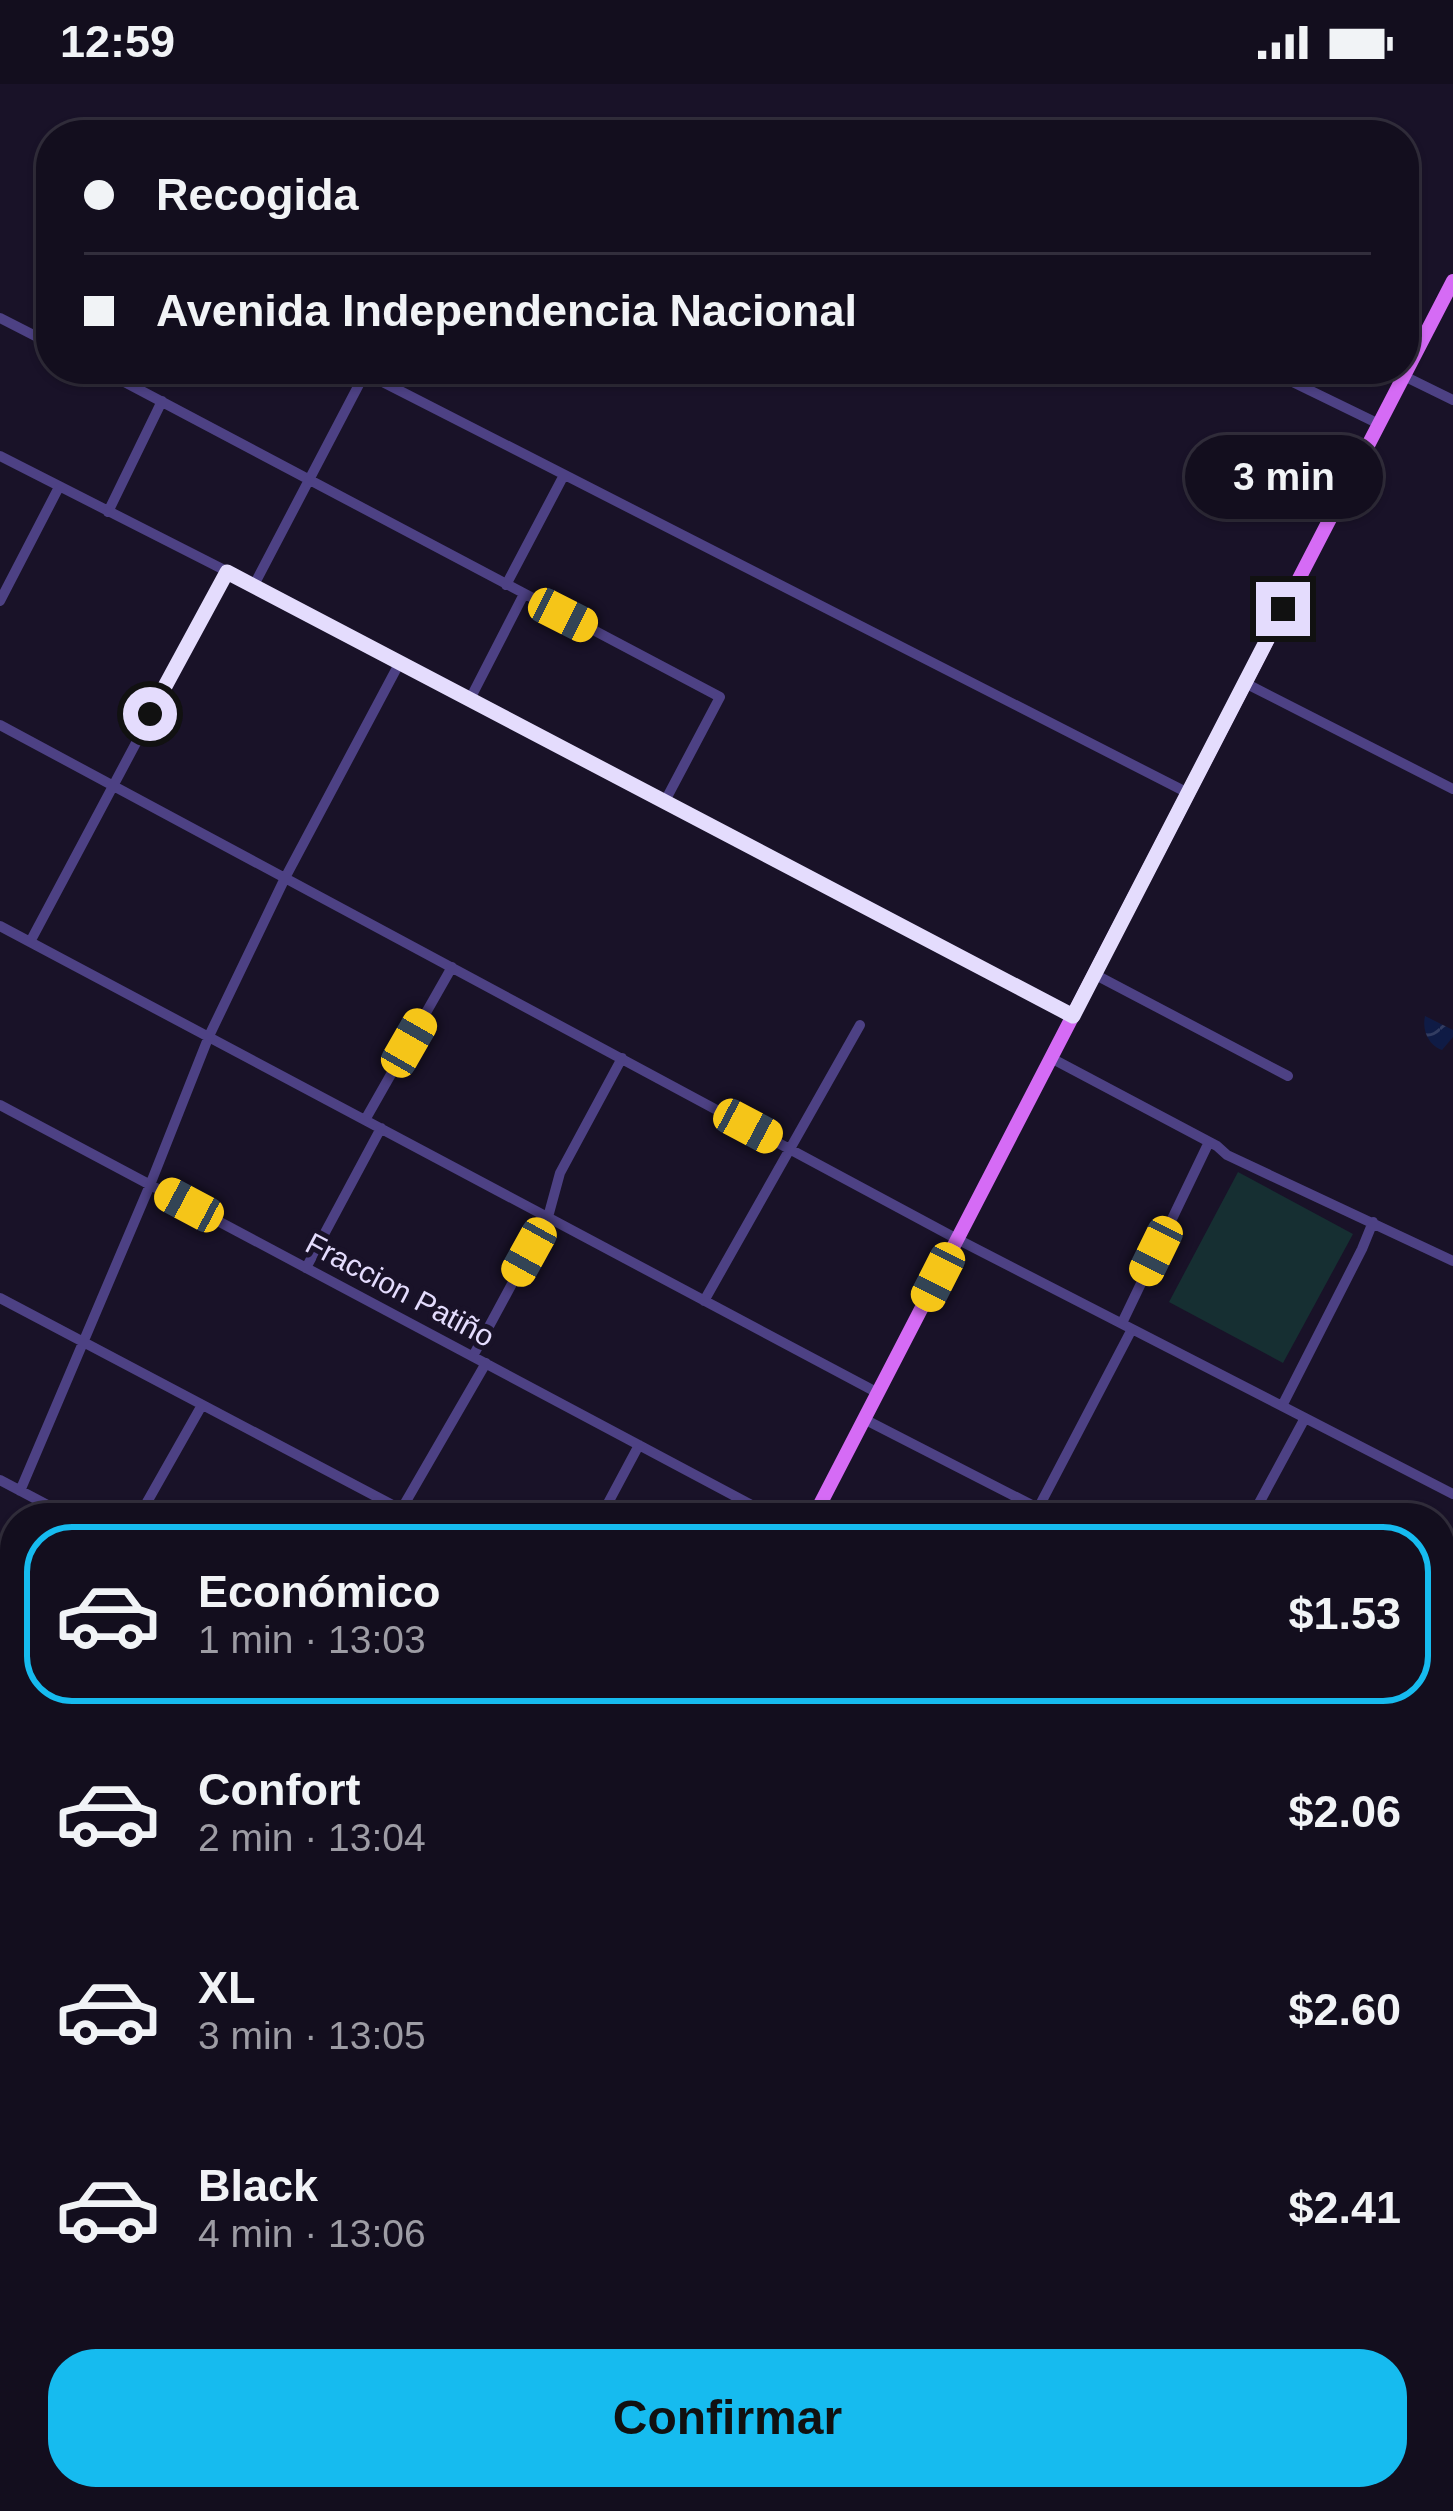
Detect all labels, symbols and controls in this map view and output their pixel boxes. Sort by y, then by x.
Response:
text: 12:59 [60,16,175,67]
text: Recogida [156,169,359,220]
text: Avenida Independencia Nacional [156,285,857,336]
callout: 3 min [1184,435,1382,519]
text: 3 min [1233,455,1335,498]
route end [1256,582,1310,636]
car [523,583,603,647]
route start [123,687,177,741]
car [375,1003,443,1083]
car [708,1093,788,1159]
car [149,1172,229,1238]
car [1124,1211,1188,1291]
car [496,1212,562,1292]
street label: Fraccion Patiño [300,1226,500,1353]
car [906,1237,970,1317]
icon: car [54,1560,162,1668]
text: Económico [198,1566,441,1617]
text: $1.53 [1288,1588,1401,1639]
text: 1 min · 13:03 [198,1618,426,1661]
icon: car [54,1758,162,1866]
text: Confort [198,1764,360,1815]
text: $2.06 [1288,1786,1401,1837]
text: 2 min · 13:04 [198,1816,426,1859]
icon: car [54,1956,162,2064]
text: XL [198,1962,256,2013]
text: $2.60 [1288,1984,1401,2035]
text: 3 min · 13:05 [198,2014,426,2057]
icon: car [54,2154,162,2262]
text: Black [198,2160,318,2211]
text: $2.41 [1288,2182,1401,2233]
text: 4 min · 13:06 [198,2212,426,2255]
button: Confirmar [48,2349,1407,2487]

